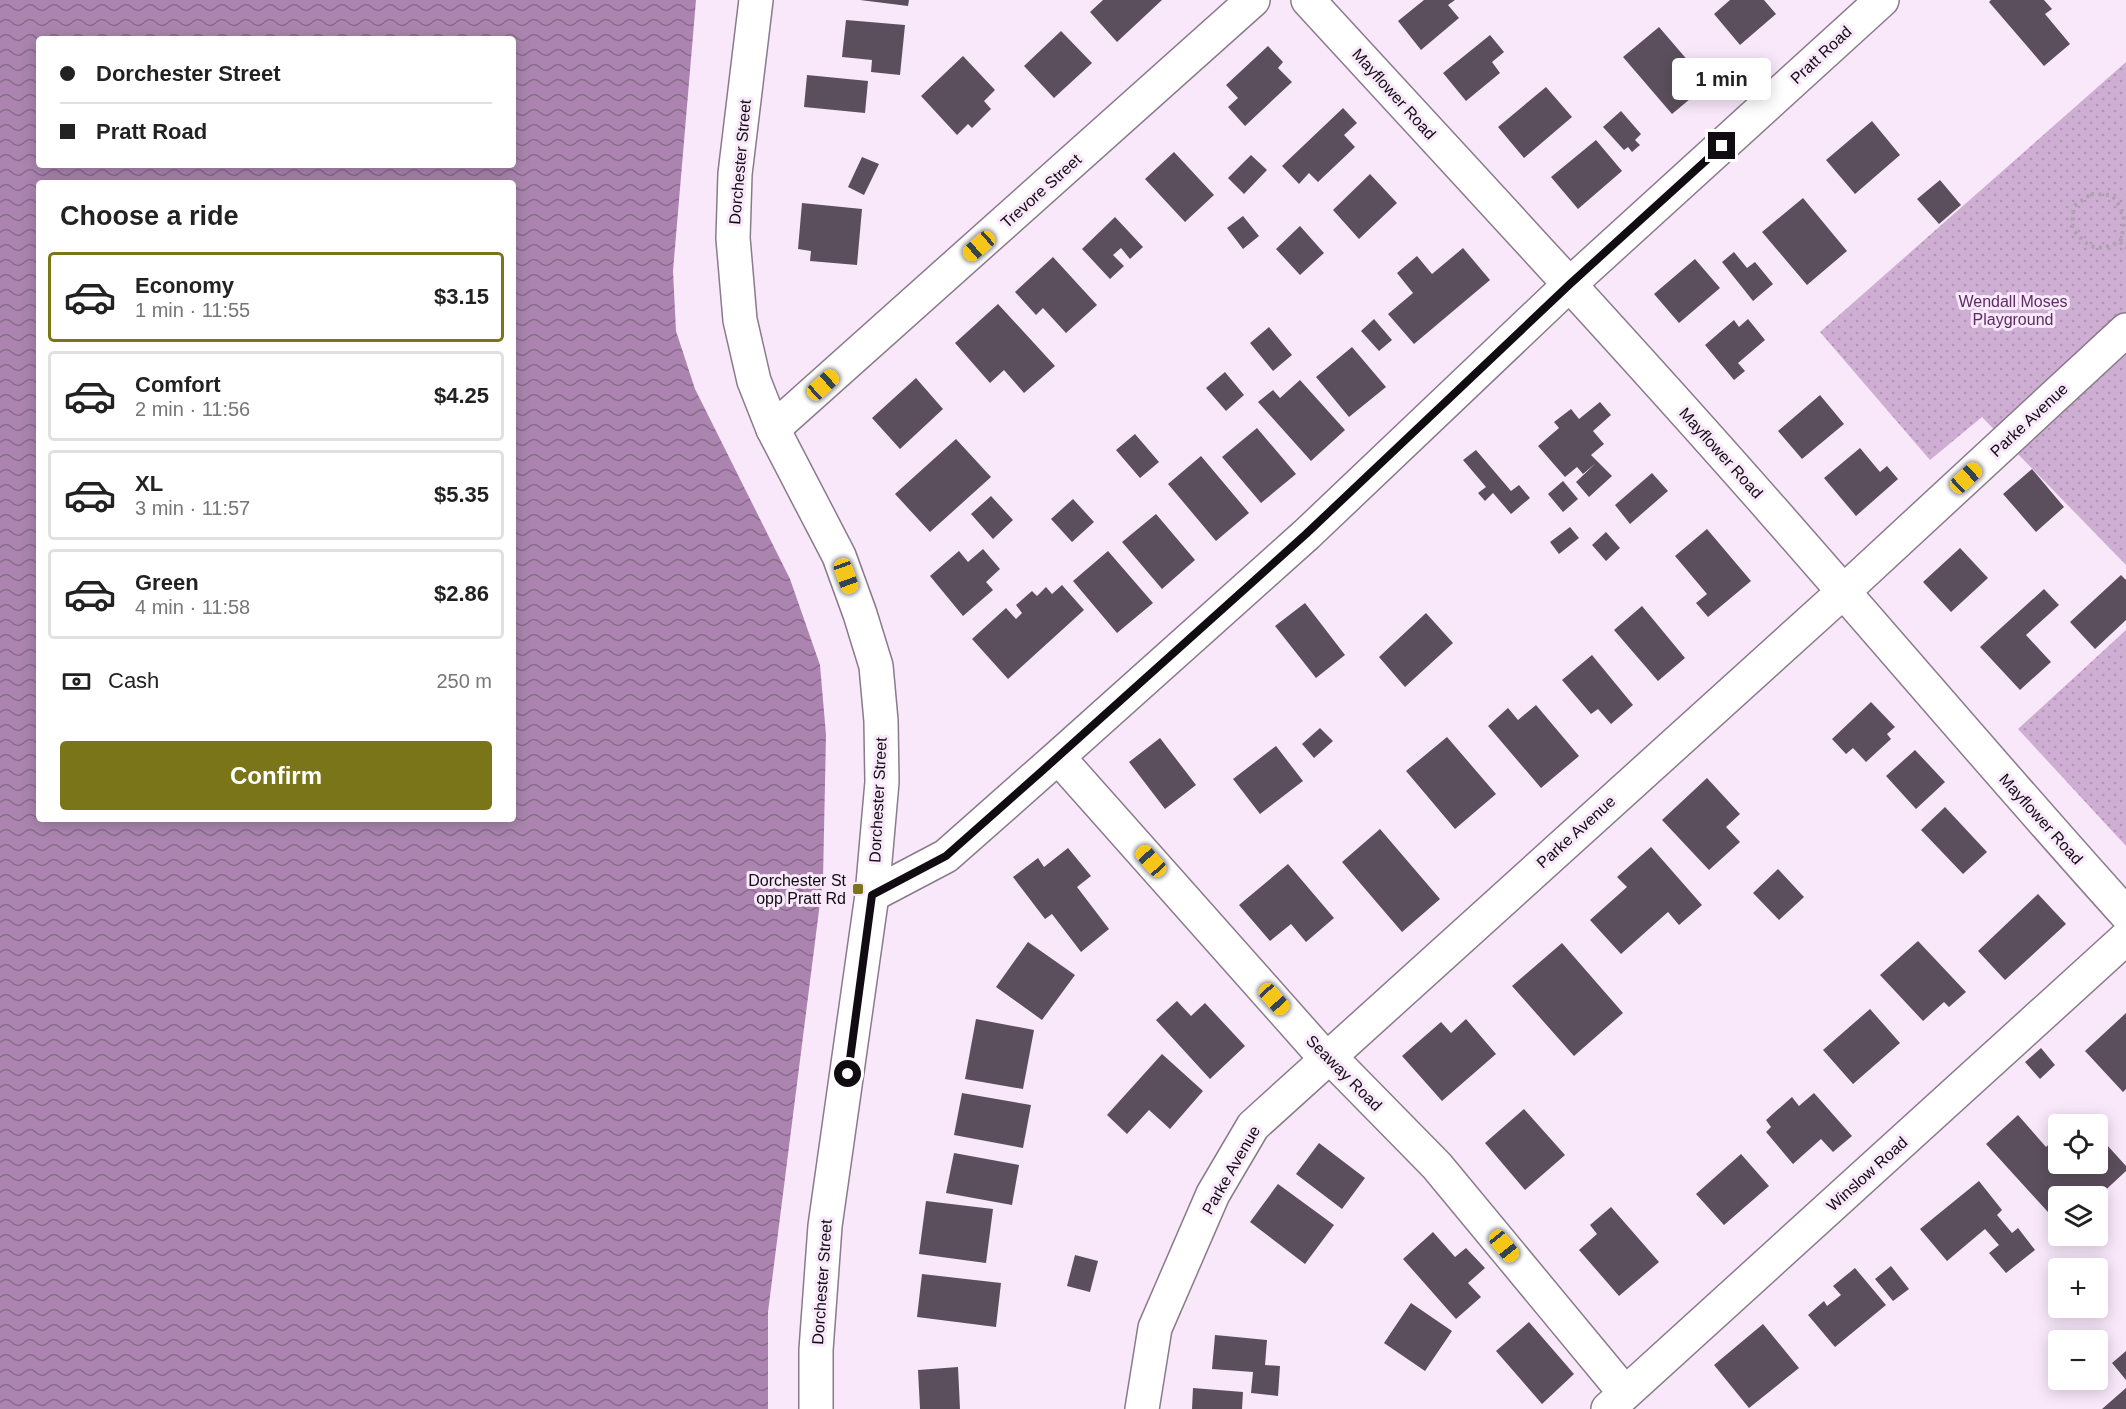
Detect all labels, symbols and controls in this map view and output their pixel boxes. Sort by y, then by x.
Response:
street label: Pratt Road [1787,23,1855,87]
street label: Mayflower Road [1349,45,1439,143]
callout: 1 min [1672,59,1772,101]
text: Dorchester Street [96,61,281,86]
text: 1 min [1695,68,1748,90]
street label: Dorchester Street [726,98,754,225]
text: Pratt Road [96,119,207,144]
route end [1708,132,1735,159]
street label: Trevore Street [998,150,1085,231]
text: Choose a ride [60,201,239,231]
car [960,227,998,265]
icon: car [63,270,117,324]
text: Economy [135,273,234,298]
text: $3.15 [434,284,489,309]
park label: Wendall Moses Playground [1958,293,2068,328]
text: 1 min · 11:55 [135,299,250,321]
car [804,366,842,404]
icon: car [63,369,117,423]
text: Comfort [135,372,221,397]
street label: Parke Avenue [1987,380,2071,460]
text: $4.25 [434,383,489,408]
text: 2 min · 11:56 [135,398,250,420]
street label: Mayflower Road [1676,404,1766,502]
car [1947,459,1985,497]
icon: car [63,468,117,522]
text: XL [135,471,163,496]
text: $5.35 [434,482,489,507]
text: 3 min · 11:57 [135,497,250,519]
car [831,556,861,596]
icon: car [63,567,117,621]
text: Green [135,570,199,595]
text: $2.86 [434,581,489,606]
text: 4 min · 11:58 [135,596,250,618]
icon: cash [60,665,93,698]
text: Cash [108,668,159,693]
text: 250 m [436,670,492,692]
street label: Dorchester Street [866,736,890,863]
button: Confirm [60,741,492,810]
street label: Mayflower Road [1996,770,2086,868]
street label: Parke Avenue [1533,792,1619,872]
car [1132,842,1170,880]
place label: Dorchester St opp Pratt Rd [748,872,847,907]
marker: Dorchester St opp Pratt Rd [851,882,865,896]
car [1255,980,1293,1018]
street label: Seaway Road [1303,1032,1385,1114]
route start [834,1060,861,1087]
map controls [2048,1114,2108,1390]
button: locate [2048,1114,2108,1174]
street label: Parke Avenue [1199,1123,1263,1217]
street label: Winslow Road [1823,1133,1911,1215]
button: layers [2048,1186,2108,1246]
street label: Dorchester Street [809,1218,835,1345]
car [1486,1226,1522,1266]
button: + [2048,1258,2108,1318]
button: − [2048,1330,2108,1390]

